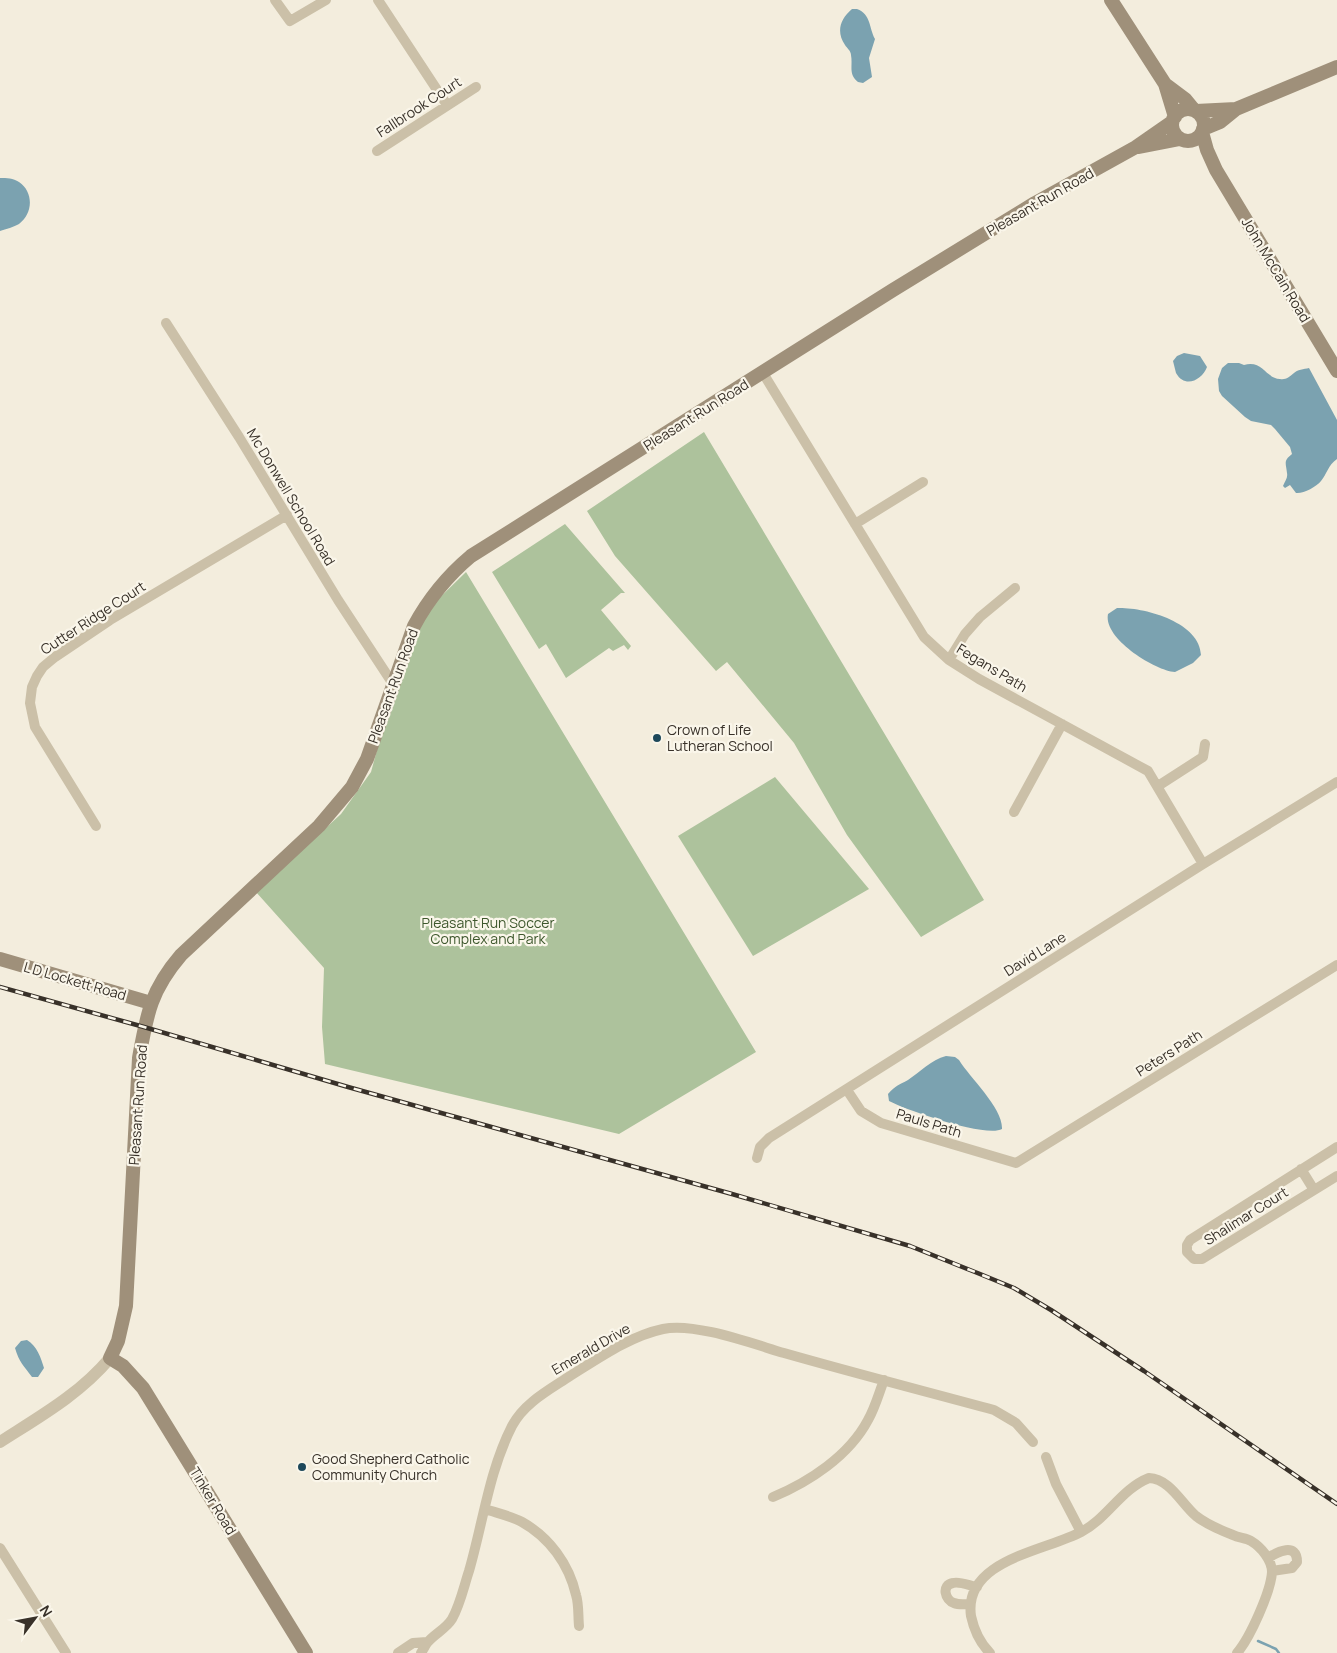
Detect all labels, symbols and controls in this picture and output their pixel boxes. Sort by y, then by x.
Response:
street label: Fallbrook Court [373,72,465,141]
street label: Pleasant Run Road [983,163,1097,240]
street label: John McCain Road [1238,214,1315,326]
street label: Pleasant Run Road [639,375,752,455]
street label: Mc Donwell School Road [243,425,340,569]
street label: Cutter Ridge Court [37,576,149,659]
street label: Pleasant Run Road [363,626,422,746]
street label: Fegans Path [953,639,1031,696]
place label: Crown of Life Lutheran School [667,720,773,755]
marker: Crown of Life Lutheran School [651,732,663,744]
park label: Pleasant Run Soccer Complex and Park [422,913,554,948]
street label: David Lane [1000,927,1069,980]
street label: L D Lockett Road [22,957,129,1004]
street label: Peters Path [1132,1025,1206,1080]
street label: Pleasant Run Road [124,1044,151,1166]
street label: Pauls Path [894,1104,964,1141]
street label: Shalimar Court [1200,1182,1292,1249]
street label: Emerald Drive [548,1318,633,1379]
place label: Good Shepherd Catholic Community Church [312,1449,470,1484]
marker: Good Shepherd Catholic Community Church [296,1461,308,1473]
street label: Tinker Road [186,1463,241,1538]
north arrow [10,1593,60,1643]
text: N [36,1602,57,1620]

